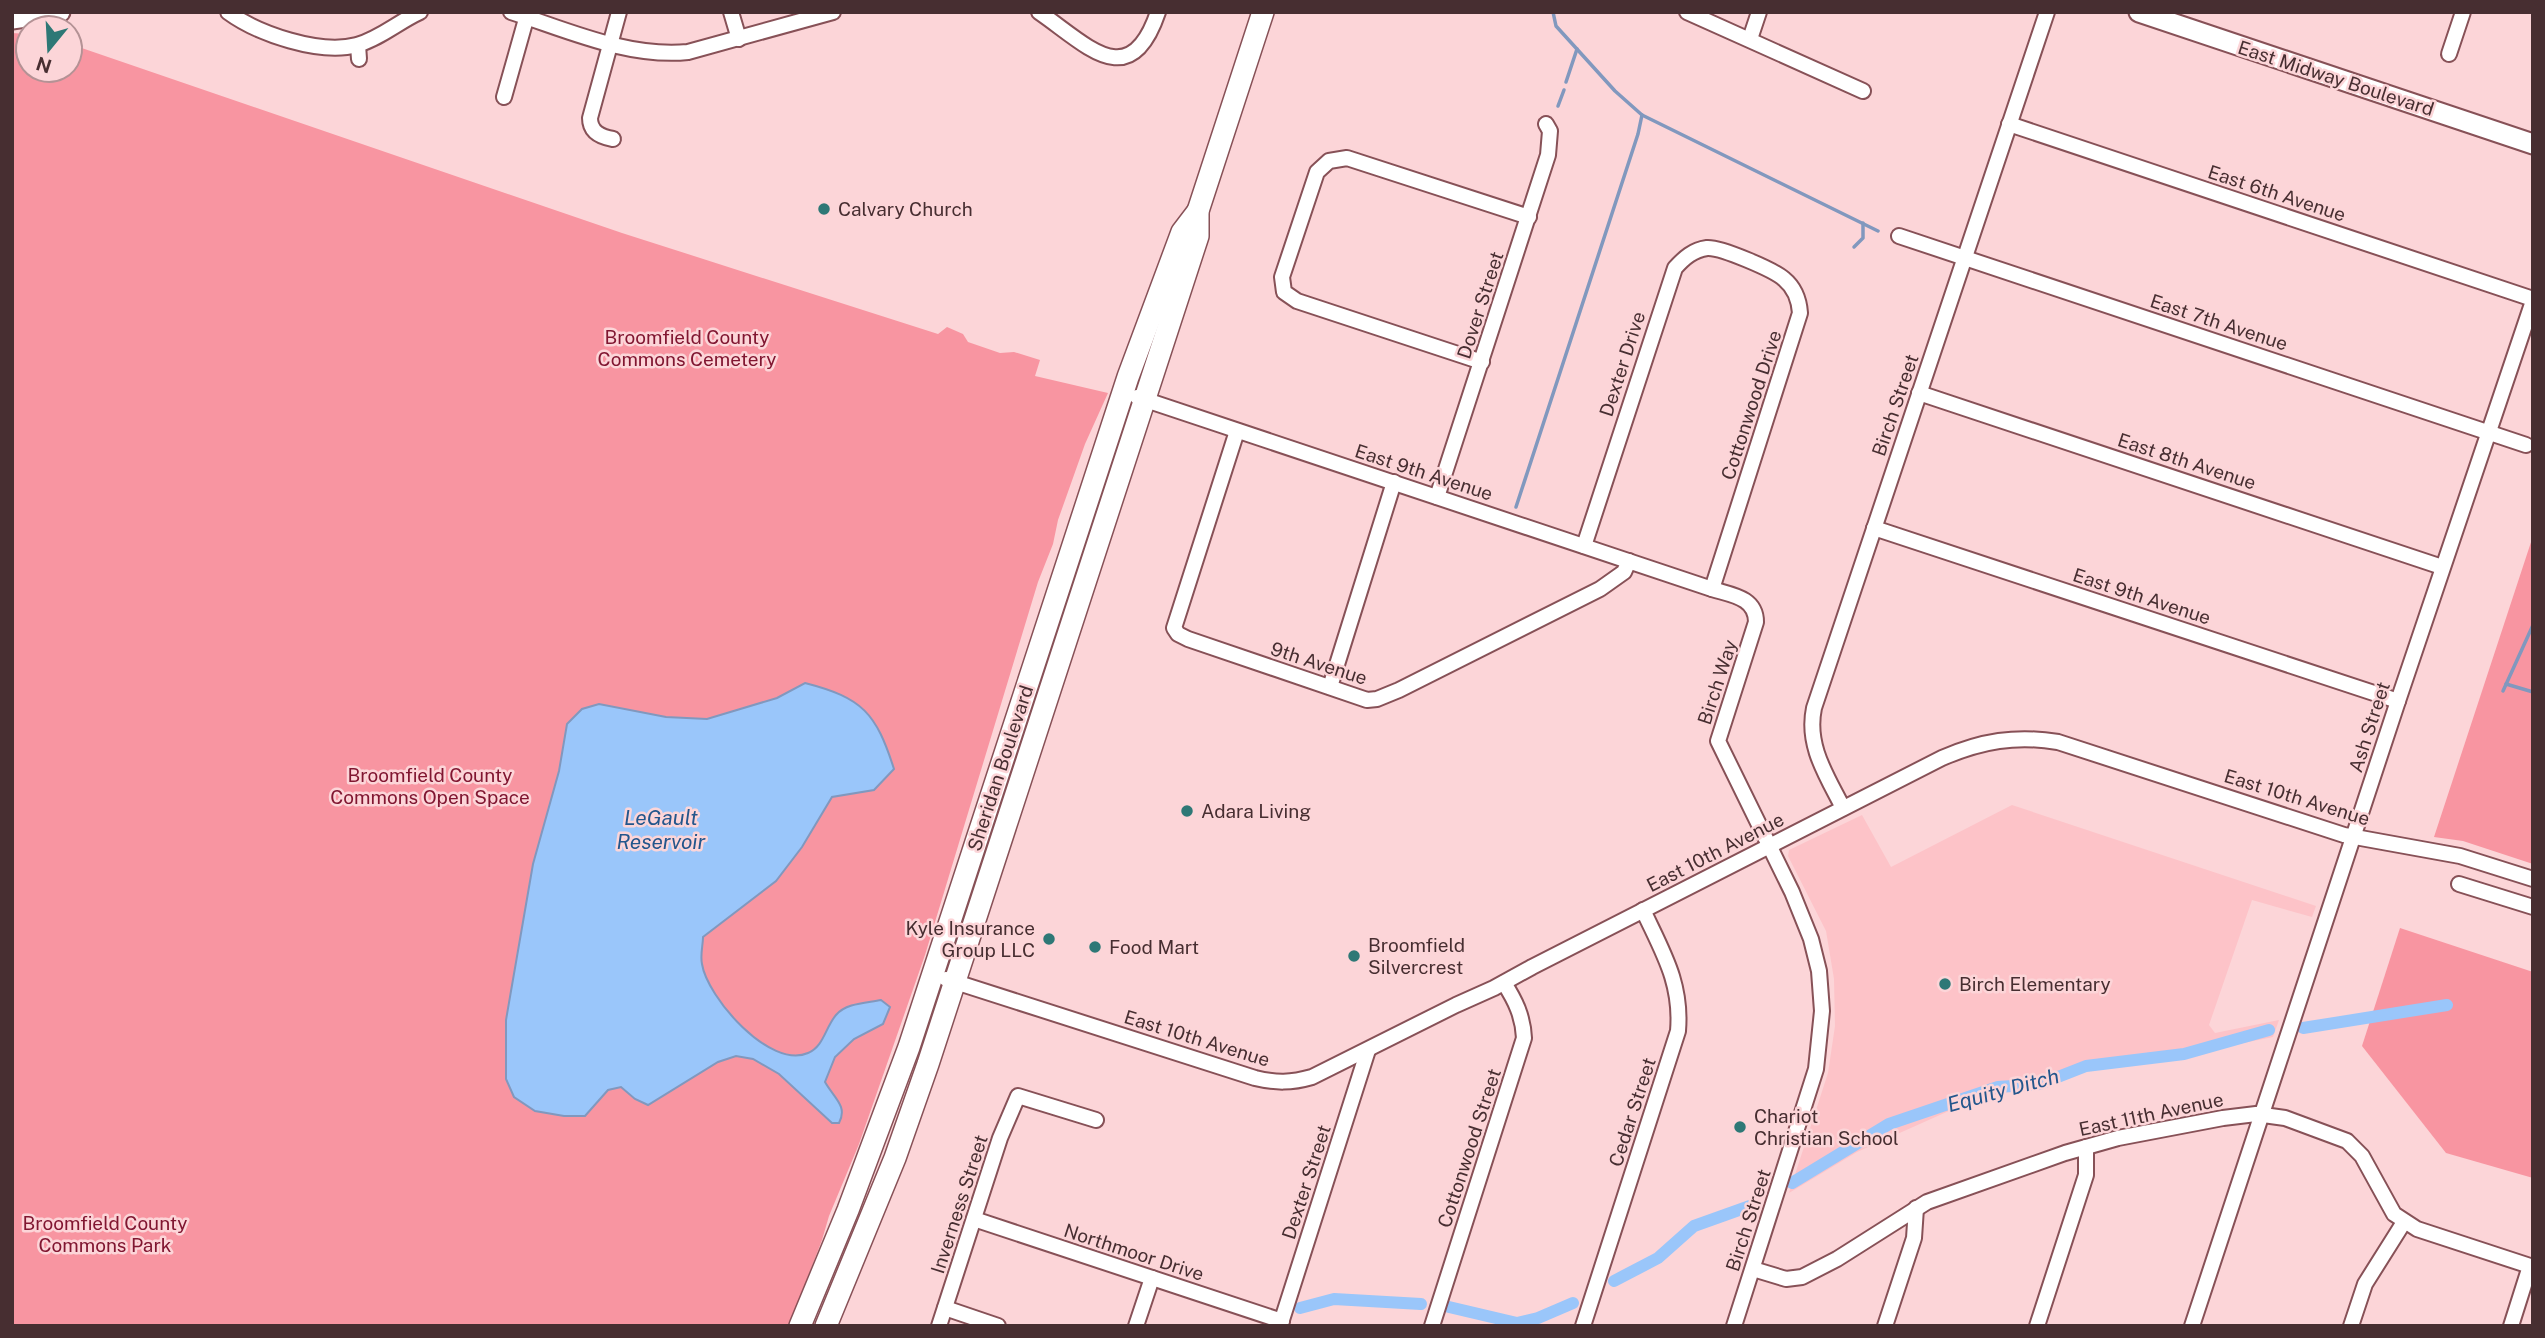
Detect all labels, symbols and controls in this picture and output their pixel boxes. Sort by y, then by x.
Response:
north arrow [14,14,84,84]
street label: East Midway Boulevard [2235,36,2437,120]
text: N [33,52,54,78]
street label: East 6th Avenue [2205,160,2349,226]
place label: Calvary Church [838,198,973,220]
marker: Calvary Church [816,201,832,217]
street label: Dover Street [1452,249,1508,361]
street label: East 7th Avenue [2148,289,2290,355]
street label: Dexter Drive [1595,309,1649,419]
park label: Broomfield County Commons Cemetery [598,326,776,370]
street label: Cottonwood Drive [1716,327,1786,483]
street label: Birch Street [1867,351,1923,459]
street label: East 8th Avenue [2115,428,2259,494]
street label: East 9th Avenue [1352,439,1496,505]
street label: East 9th Avenue [2070,563,2214,629]
street label: 9th Avenue [1268,637,1370,689]
street label: Birch Way [1693,637,1741,727]
street label: Ash Street [2344,679,2394,775]
street label: Sheridan Boulevard [963,682,1037,854]
park label: Broomfield County Commons Open Space [330,764,530,808]
street label: East 10th Avenue [2222,764,2372,830]
place label: Adara Living [1201,800,1311,822]
marker: Adara Living [1179,803,1195,819]
water label: LeGault Reservoir [616,805,707,854]
street label: East 10th Avenue [1643,808,1787,896]
place label: Kyle Insurance Group LLC [906,917,1035,961]
marker: Kyle Insurance Group LLC [1041,931,1057,947]
place label: Broomfield Silvercrest [1368,934,1465,978]
place label: Food Mart [1109,936,1199,958]
marker: Food Mart [1087,939,1103,955]
marker: Broomfield Silvercrest [1346,948,1362,964]
place label: Birch Elementary [1959,973,2111,995]
marker: Birch Elementary [1937,976,1953,992]
street label: East 10th Avenue [1122,1005,1272,1071]
street label: Cedar Street [1604,1055,1660,1169]
water label: Equity Ditch [1944,1063,2062,1117]
street label: Cottonwood Street [1433,1066,1505,1230]
street label: East 11th Avenue [2077,1088,2225,1140]
place label: Chariot Christian School [1754,1105,1899,1149]
marker: Chariot Christian School [1732,1119,1748,1135]
street label: Dexter Street [1277,1122,1335,1242]
street label: Inverness Street [926,1132,992,1276]
street label: Birch Street [1721,1166,1775,1274]
park label: Broomfield County Commons Park [23,1212,187,1256]
street label: Northmoor Drive [1061,1219,1207,1285]

